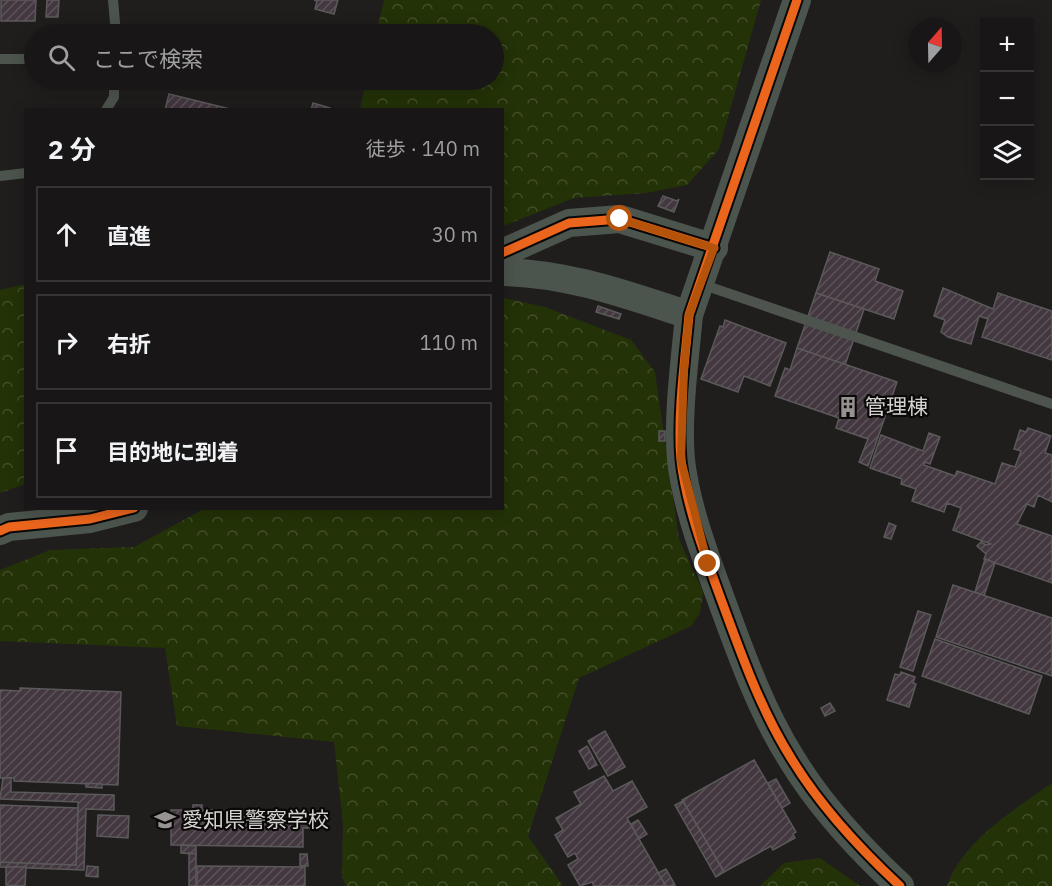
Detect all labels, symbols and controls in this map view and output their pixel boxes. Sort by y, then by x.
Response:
north arrow [908,18,962,72]
map controls [980,18,1034,180]
button: + [980,18,1034,72]
search box [24,24,504,90]
icon: search [45,41,78,74]
text: ここで検索 [93,44,203,73]
button: − [980,72,1034,126]
button: layers [980,126,1034,180]
text: 2 分 [48,132,96,166]
text: 徒歩 · 140 m [366,135,480,162]
route start [606,205,632,231]
icon: ahead [50,218,83,251]
text: 直進 [107,221,151,250]
text: 30 m [432,221,478,248]
icon: right [50,326,83,359]
text: 右折 [107,329,151,358]
text: 110 m [420,329,478,356]
place label: 管理棟 [865,392,928,420]
building icon: 管理棟 [836,395,860,419]
icon: arrive [50,434,83,467]
text: 目的地に到着 [107,437,239,466]
route end [694,550,720,576]
place label: 愛知県警察学校 [182,805,329,833]
school or university icon: 愛知県警察学校 [153,808,177,832]

